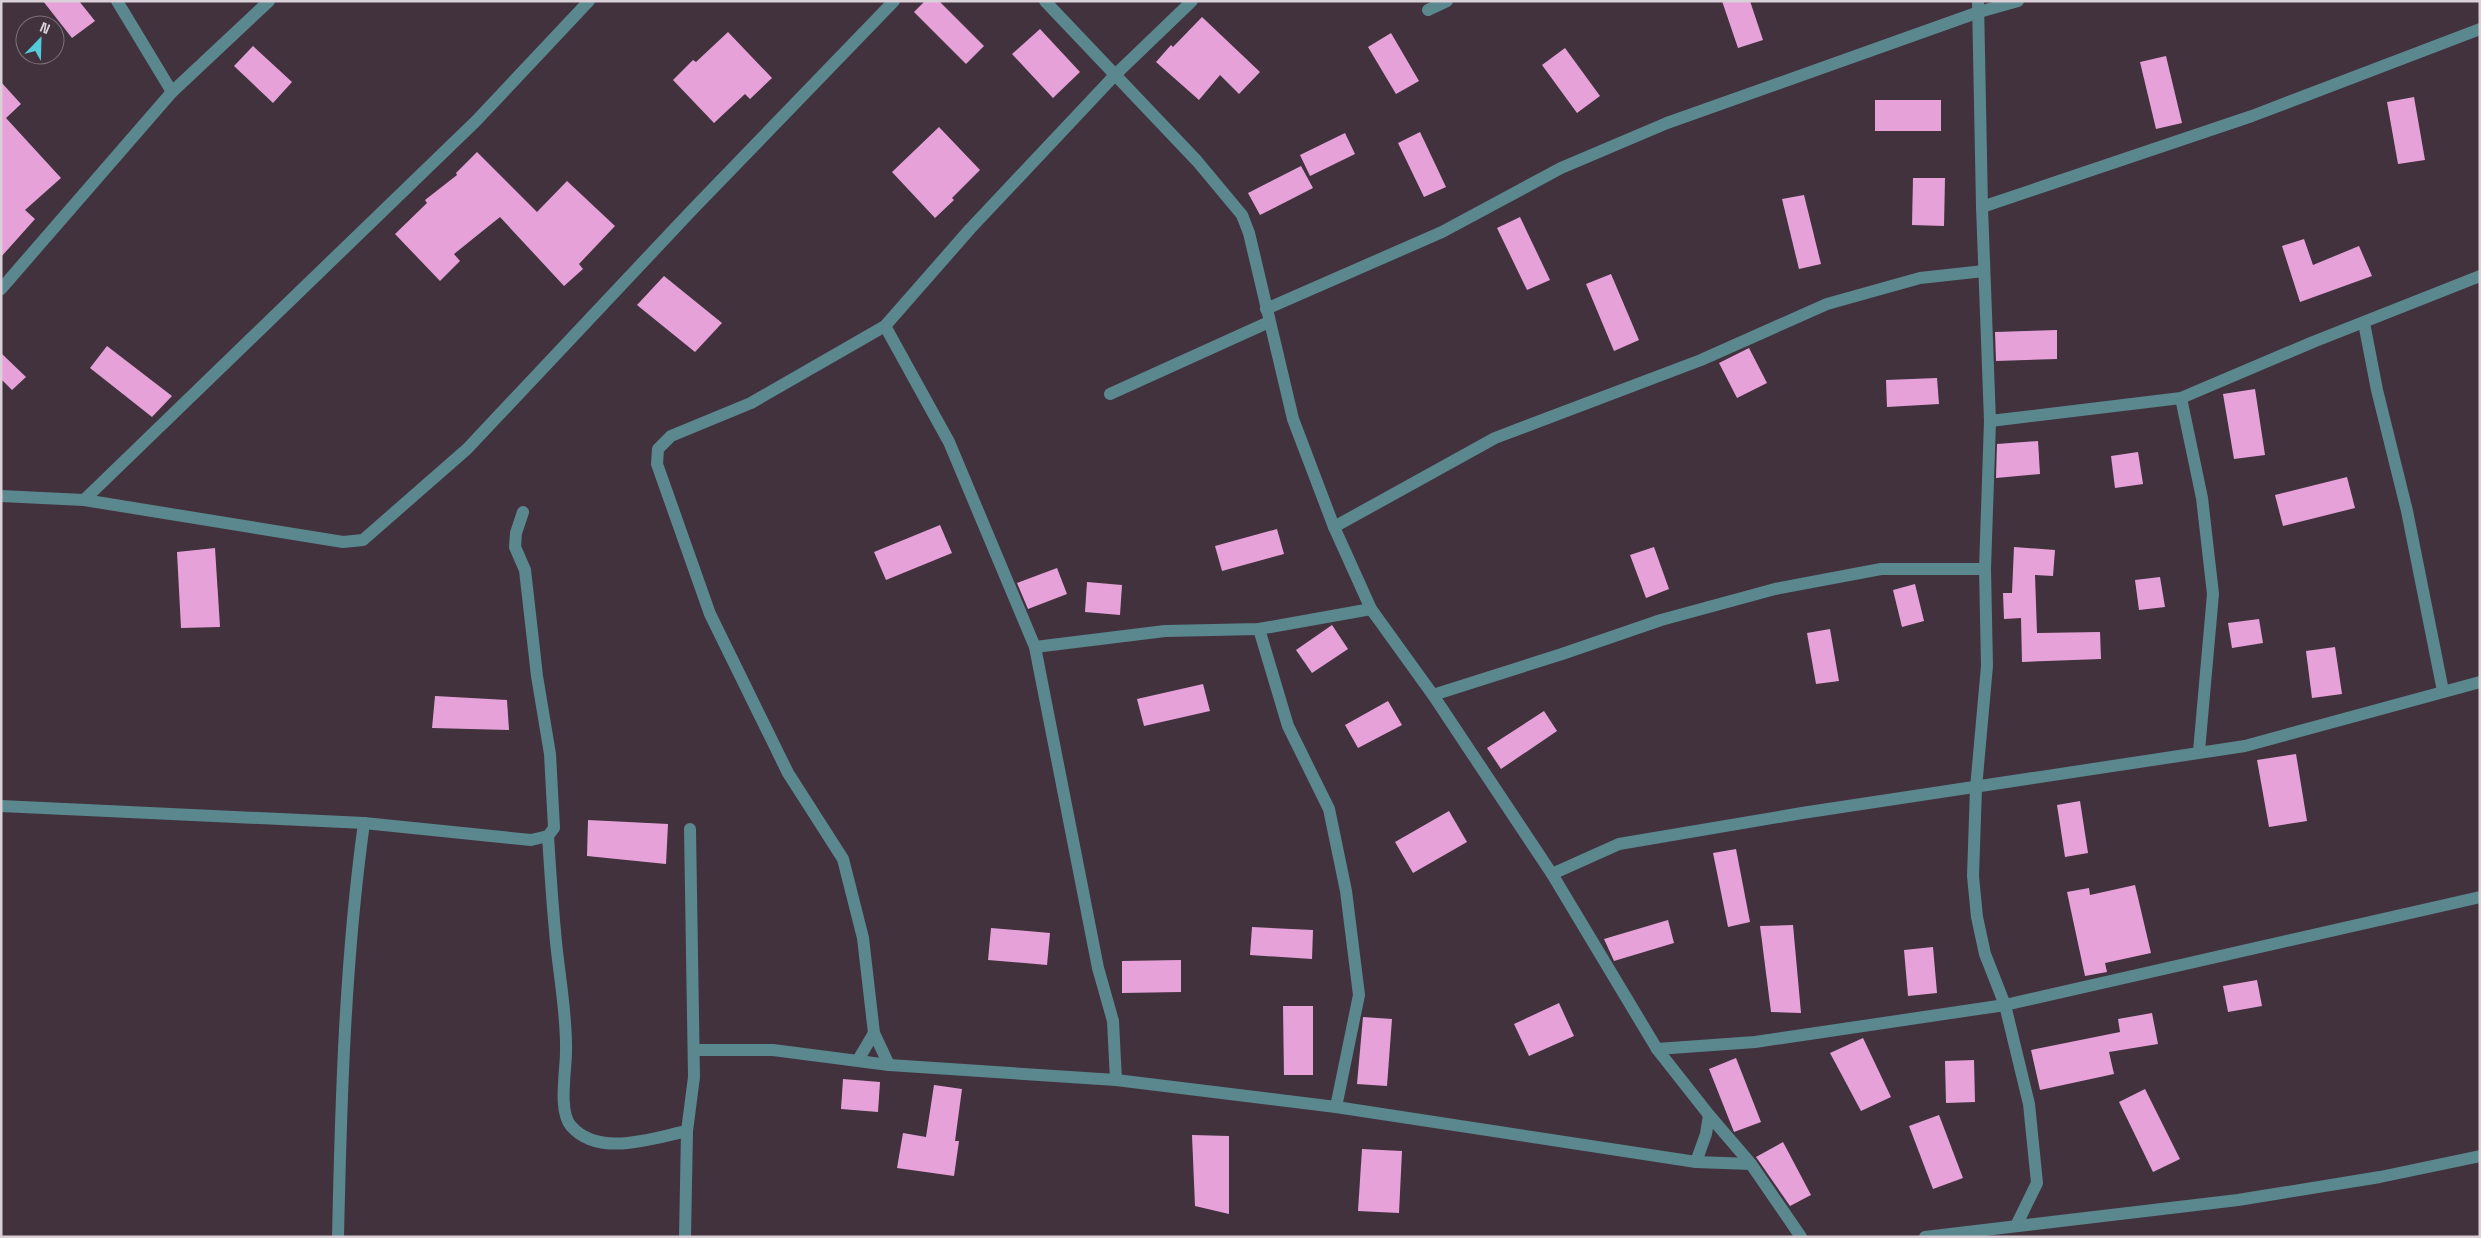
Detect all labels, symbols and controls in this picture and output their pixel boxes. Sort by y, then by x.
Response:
north arrow [15,15,65,65]
text: N [37,18,53,38]

